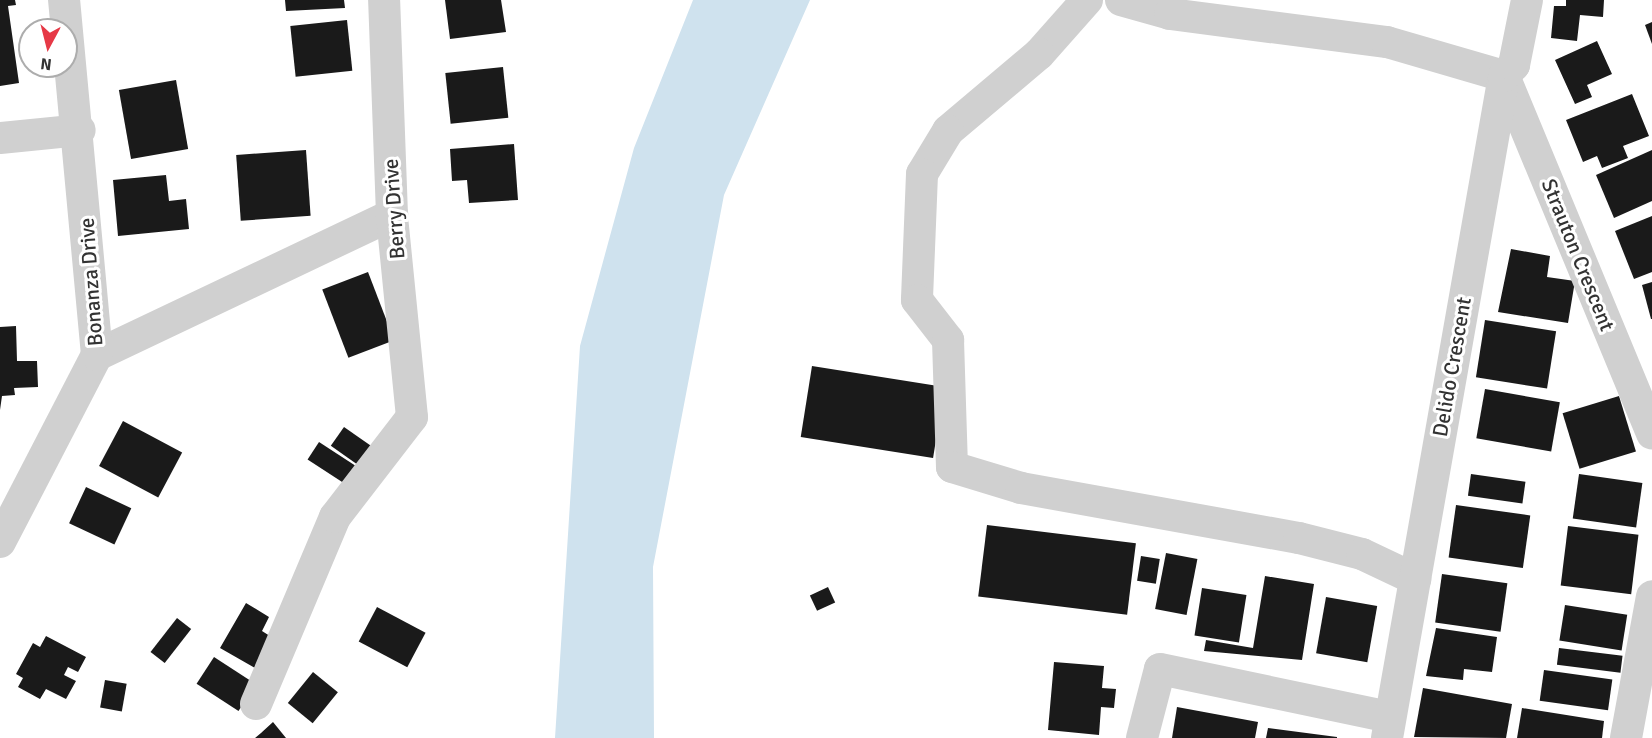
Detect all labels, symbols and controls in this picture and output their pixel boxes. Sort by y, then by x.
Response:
north arrow [18,18,78,78]
text: N [39,53,53,74]
street label: Berry Drive [378,158,410,260]
street label: Strauton Crescent [1536,175,1620,335]
street label: Bonanza Drive [74,217,108,347]
street label: Delido Crescent [1427,295,1477,439]

